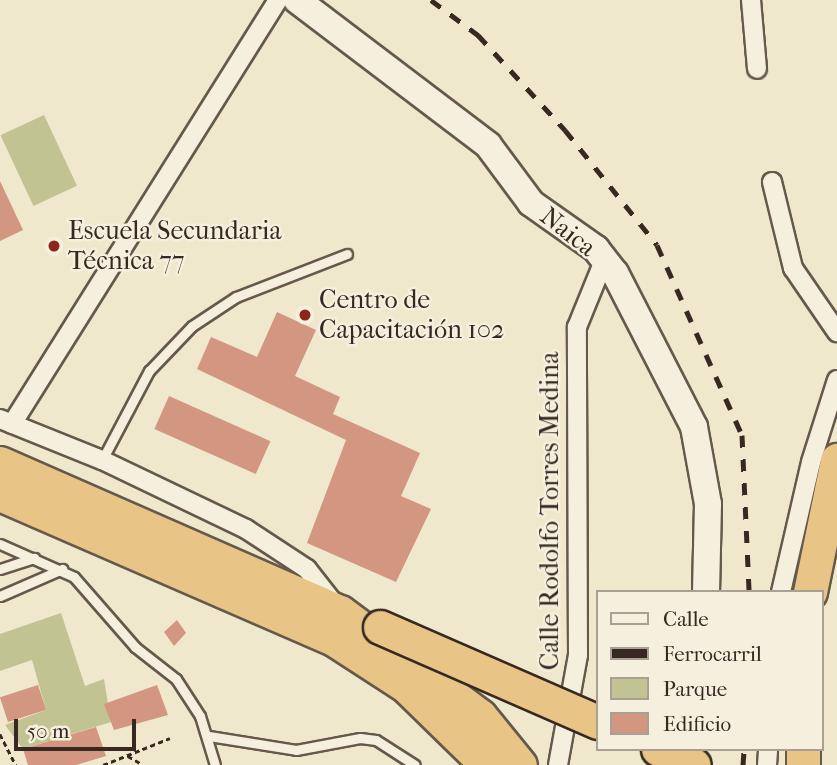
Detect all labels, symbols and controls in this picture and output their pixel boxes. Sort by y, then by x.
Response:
street label: Naica [534,201,602,263]
place label: Escuela Secundaria Técnica 77 [68,215,281,276]
marker: Escuela Secundaria Técnica 77 [46,238,62,254]
place label: Centro de Capacitación 102 [319,284,504,346]
marker: Centro de Capacitación 102 [297,307,313,323]
street label: Calle Rodolfo Torres Medina [534,352,566,670]
legend [596,590,823,751]
text: Calle [663,607,709,631]
text: Ferrocarril [663,642,762,666]
text: Parque [663,677,727,701]
scale bar [18,706,140,750]
text: Edificio [663,712,731,736]
text: 50 m [27,719,70,743]

